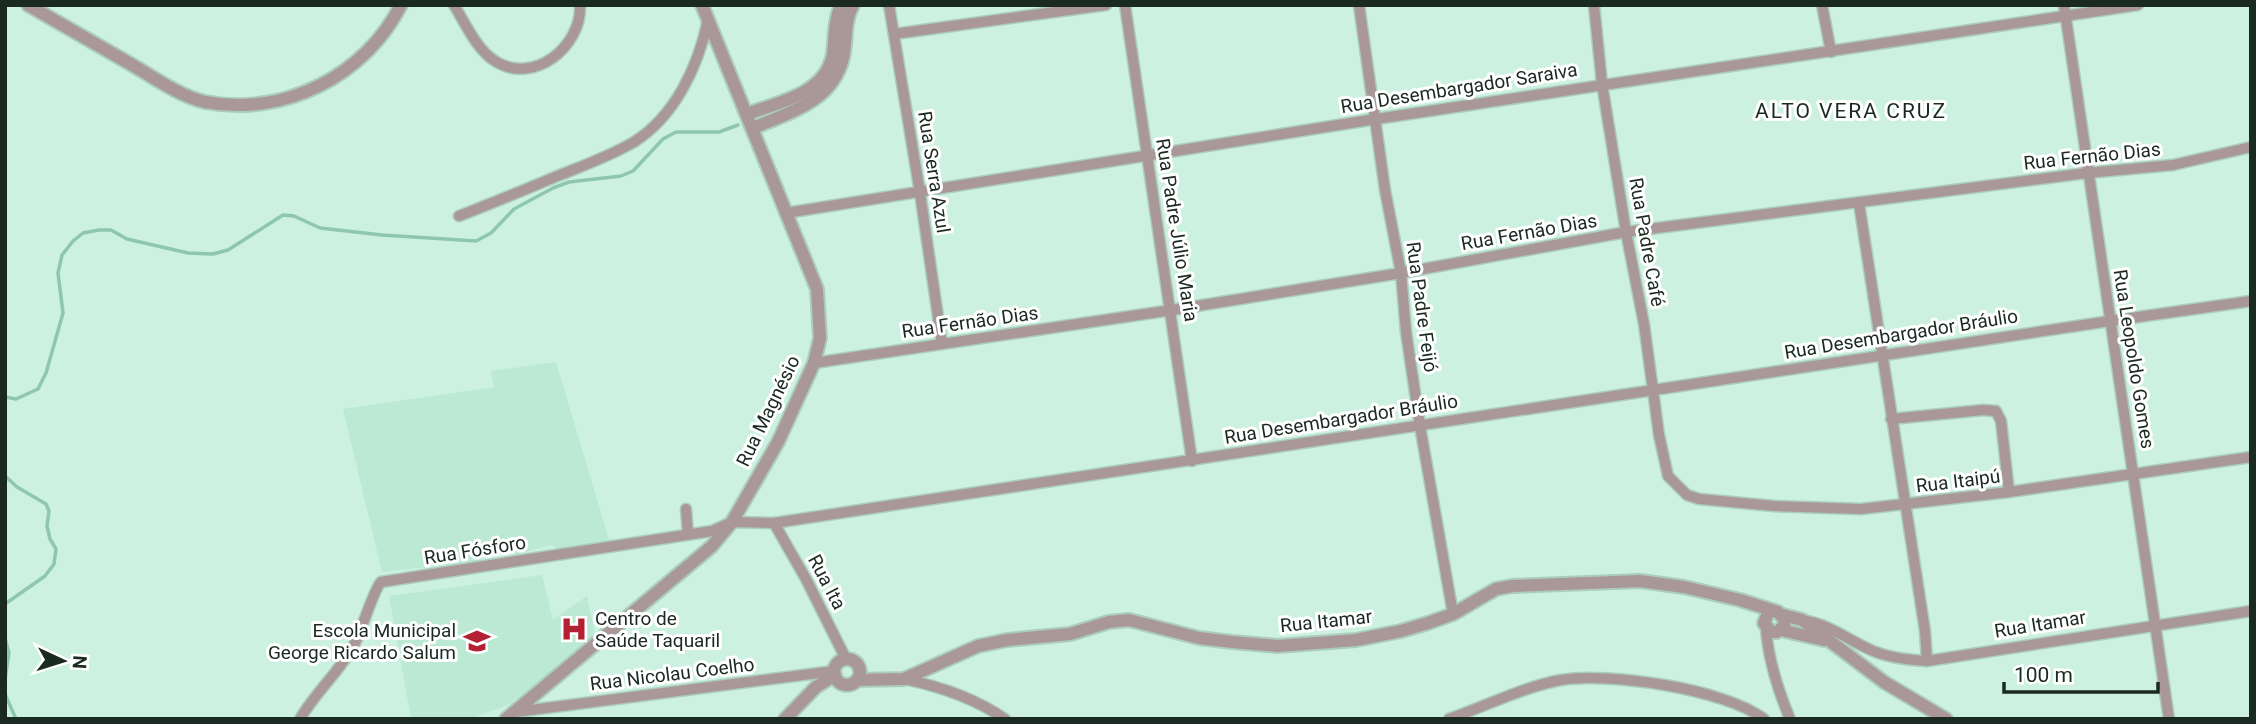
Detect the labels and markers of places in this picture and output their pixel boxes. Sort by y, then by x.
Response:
place label: Centro de Saúde Taquaril [595,607,720,652]
hospital icon: Centro de Saúde Taquaril [559,614,589,644]
place label: Escola Municipal George Ricardo Salum [268,619,456,664]
school or university icon: Escola Municipal George Ricardo Salum [462,626,492,656]

